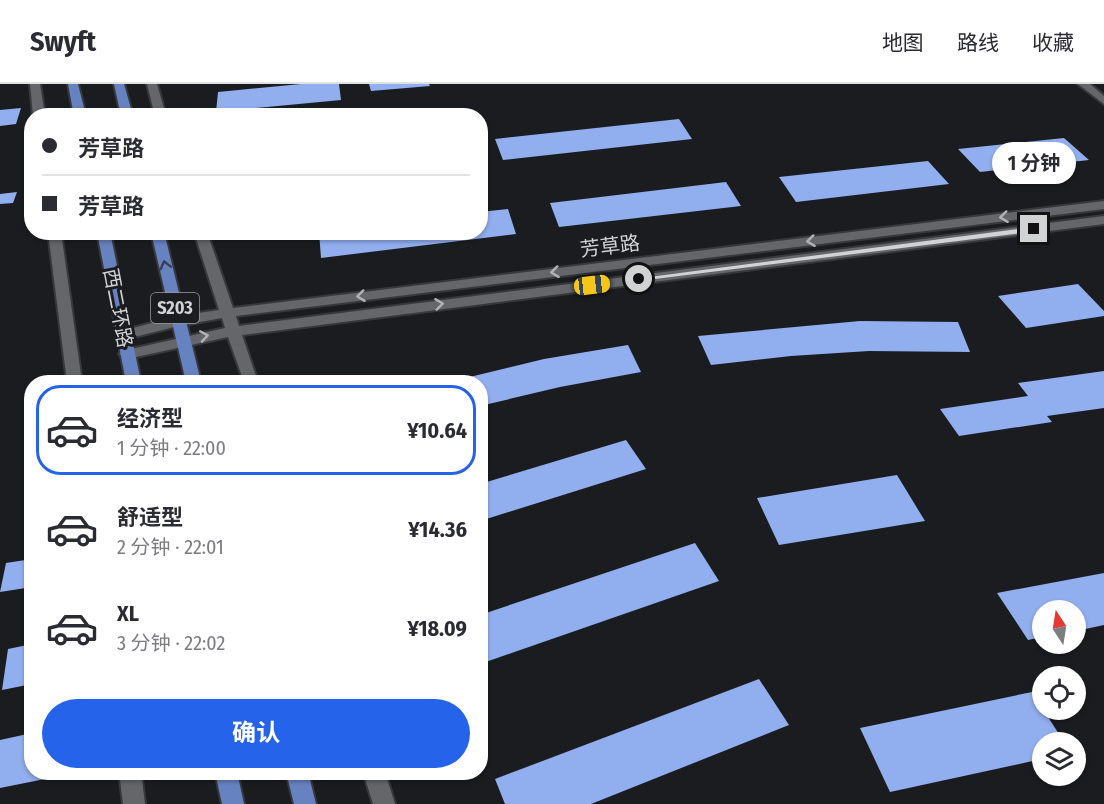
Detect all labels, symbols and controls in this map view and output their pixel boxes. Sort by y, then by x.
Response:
text: Swyft [30,25,96,58]
text: 地图 [882,30,924,56]
text: 路线 [957,30,999,56]
text: 收藏 [1032,30,1074,56]
text: 芳草路 [78,135,144,162]
callout: 1 分钟 [992,142,1076,184]
text: 1 分钟 [1008,151,1060,175]
text: 芳草路 [78,193,144,220]
one-way arrow [1000,211,1009,223]
route end [1020,215,1047,242]
street label: 芳草路 [579,230,641,262]
one-way arrow [806,234,815,247]
one-way arrow [159,260,172,270]
one-way arrow [550,265,559,278]
route start [625,265,652,292]
street label: 西二环路 [99,266,137,350]
car [573,274,611,296]
one-way arrow [356,289,366,301]
road number: S203 [151,293,199,323]
one-way arrow [435,299,444,311]
one-way arrow [199,330,209,343]
icon: car [45,403,99,457]
text: 经济型 [117,405,183,432]
text: ¥10.64 [407,417,467,444]
text: 1 分钟 · 22:00 [117,436,226,460]
icon: car [45,502,99,556]
text: 舒适型 [117,504,183,531]
text: ¥14.36 [408,516,467,543]
text: 2 分钟 · 22:01 [117,535,224,559]
text: XL [117,600,139,627]
north arrow [1032,600,1086,654]
map controls [1032,600,1086,786]
icon: car [45,601,99,655]
text: ¥18.09 [407,615,467,642]
text: 3 分钟 · 22:02 [117,631,225,655]
button: locate [1032,666,1086,720]
button: 确认 [42,699,470,768]
button: layers [1032,732,1086,786]

